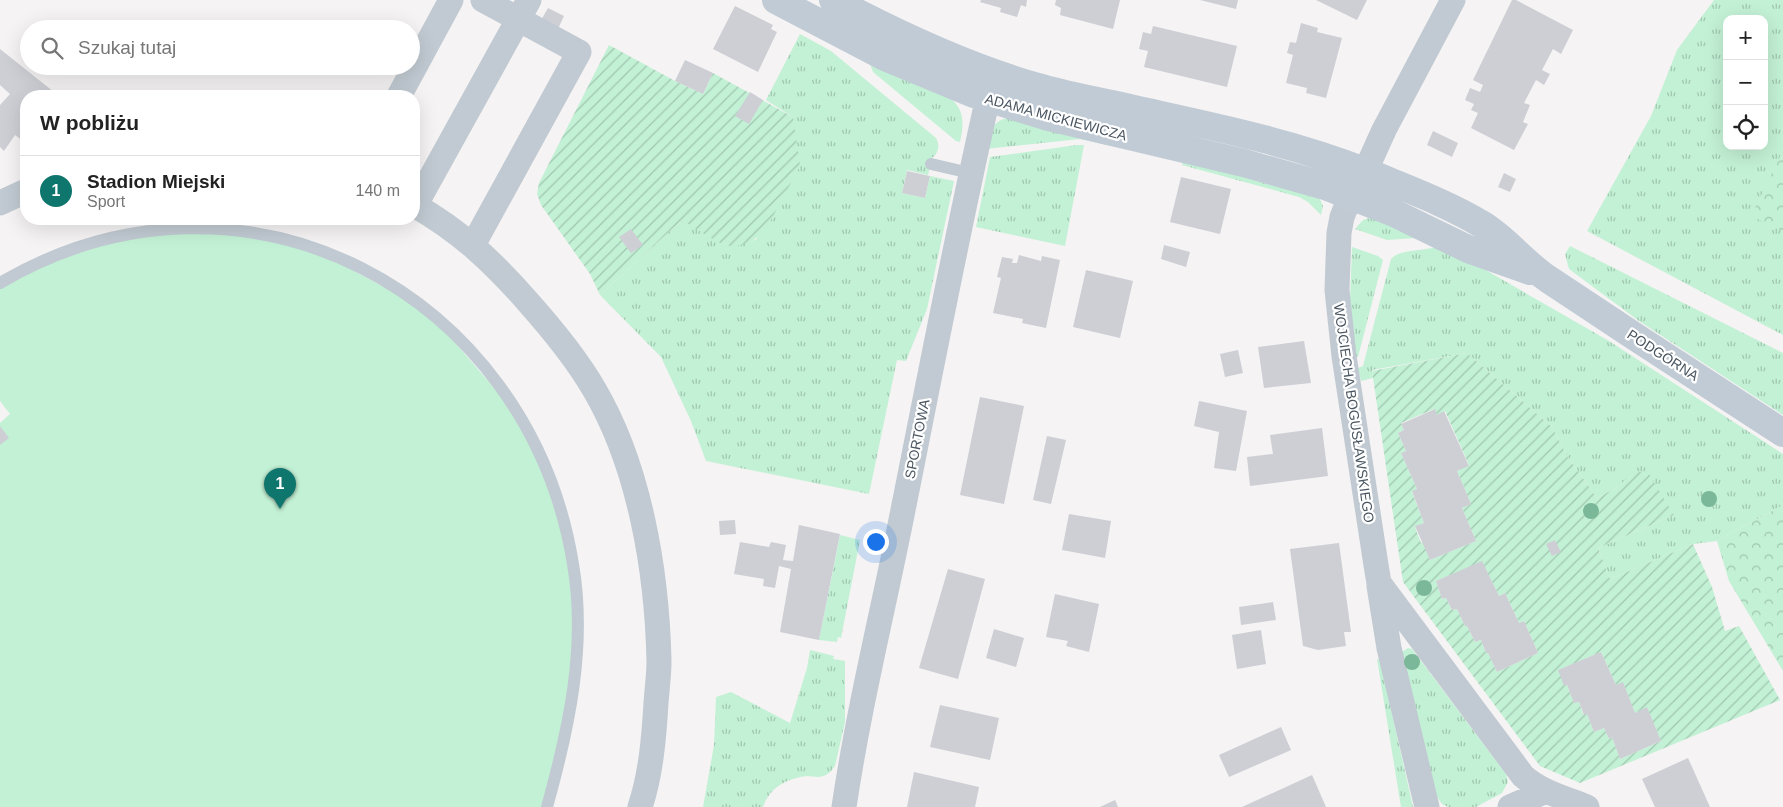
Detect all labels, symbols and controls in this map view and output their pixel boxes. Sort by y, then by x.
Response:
map controls [1723,15,1768,150]
button: + [1723,15,1768,60]
search box [20,20,420,75]
icon: search [38,34,66,62]
text: Szukaj tutaj [78,37,176,58]
button: − [1723,60,1768,105]
street label: ADAMA MICKIEWICZA [983,90,1129,144]
button: locate [1723,105,1768,150]
text: W pobliżu [40,111,139,134]
text: Stadion Miejski [87,171,225,192]
text: 1 [52,182,60,199]
text: 140 m [356,182,400,199]
text: Sport [87,193,125,210]
street label: WOJCIECHA BOGUSŁAWSKIEGO [1331,302,1377,524]
street label: PODGÓRNA [1624,326,1702,384]
street label: SPORTOWA [901,397,933,480]
pin: 1 [264,468,296,509]
your location [863,529,889,555]

